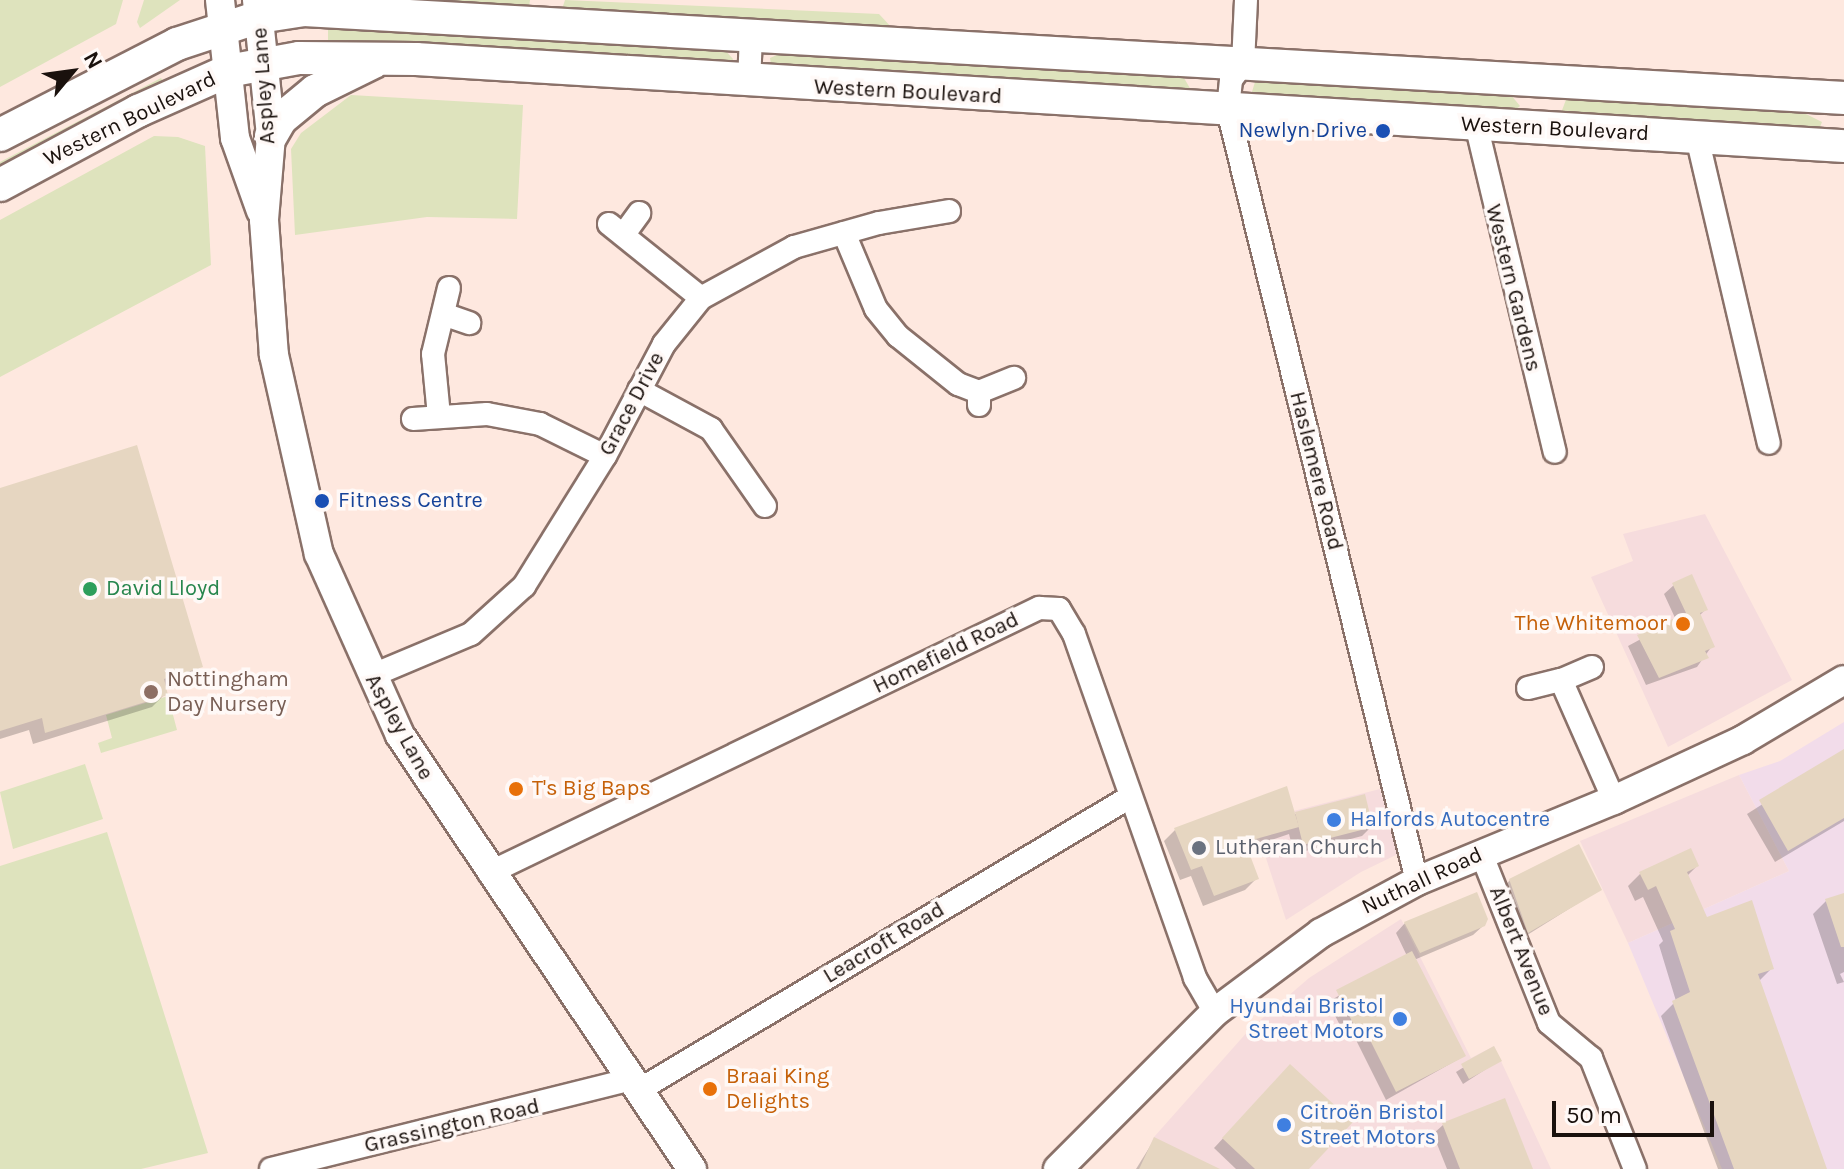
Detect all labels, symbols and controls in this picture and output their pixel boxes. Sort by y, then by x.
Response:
street label: Aspley Lane [247,27,281,145]
north arrow [32,32,112,112]
text: N [78,47,108,74]
street label: Western Boulevard [40,66,220,172]
street label: Western Boulevard [813,74,1003,110]
street label: Western Boulevard [1460,111,1650,147]
place label: Newlyn Drive [1238,118,1367,144]
marker: Newlyn Drive [1374,122,1392,140]
street label: Western Gardens [1479,202,1547,374]
street label: Grace Drive [594,348,670,460]
street label: Haslemere Road [1283,389,1349,553]
place label: Fitness Centre [338,488,483,514]
marker: Fitness Centre [313,492,331,510]
place label: David Lloyd [106,576,220,602]
marker: David Lloyd [81,580,99,598]
street label: Homefield Road [869,606,1023,700]
place label: The Whitemoor [1515,611,1667,637]
marker: The Whitemoor [1674,615,1692,633]
place label: Nottingham Day Nursery [167,666,289,718]
street label: Aspley Lane [359,669,439,785]
marker: Nottingham Day Nursery [142,683,160,701]
place label: T's Big Baps [532,776,651,802]
marker: T's Big Baps [507,780,525,798]
place label: Halfords Autocentre [1350,807,1550,833]
marker: Halfords Autocentre [1325,811,1343,829]
place label: Lutheran Church [1215,835,1383,861]
marker: Lutheran Church [1190,839,1208,857]
street label: Nuthall Road [1357,842,1487,920]
street label: Albert Avenue [1483,883,1559,1019]
street label: Leacroft Road [819,896,949,990]
place label: Hyundai Bristol Street Motors [1229,993,1384,1044]
marker: Hyundai Bristol Street Motors [1391,1010,1409,1028]
place label: Braai King Delights [726,1063,829,1114]
marker: Braai King Delights [701,1080,719,1098]
scale bar [1556,1085,1718,1135]
street label: Grassington Road [362,1093,542,1159]
place label: Citroën Bristol Street Motors [1300,1099,1444,1150]
text: 50 m [1566,1101,1622,1129]
marker: Citroën Bristol Street Motors [1275,1116,1293,1134]

